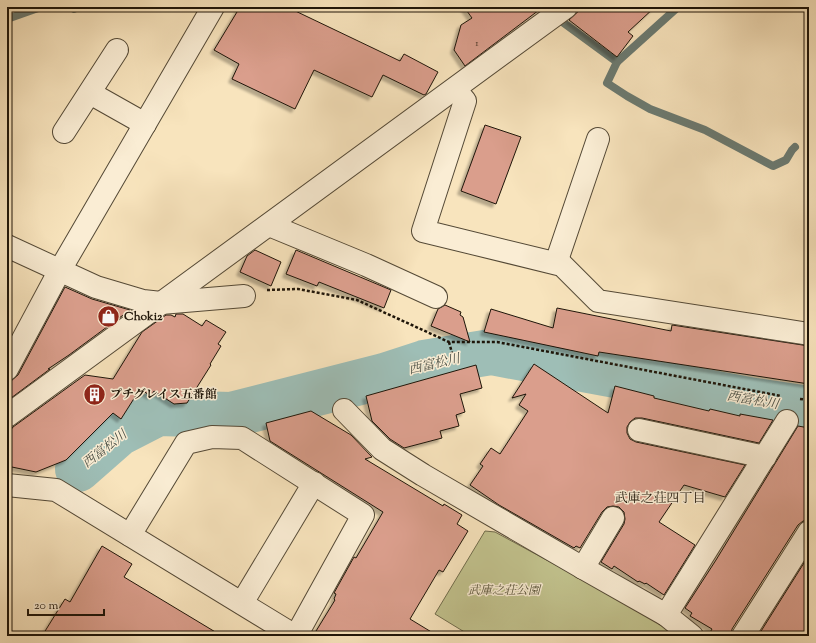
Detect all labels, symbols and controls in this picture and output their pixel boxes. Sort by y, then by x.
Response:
house number: 1 [475,36,479,51]
shop icon: Choki2 [96,303,122,329]
place label: Choki2 [124,308,163,326]
water label: 西富松川 [407,350,464,380]
building icon: プチグレイス五番館 [82,381,108,407]
place label: プチグレイス五番館 [110,386,217,404]
water label: 西富松川 [725,388,782,415]
water label: 西富松川 [79,425,133,473]
district label: 武庫之荘四丁目 [614,490,706,508]
park label: 武庫之荘公園 [468,582,542,600]
scale bar [28,591,104,617]
text: 20 m [34,597,59,615]

